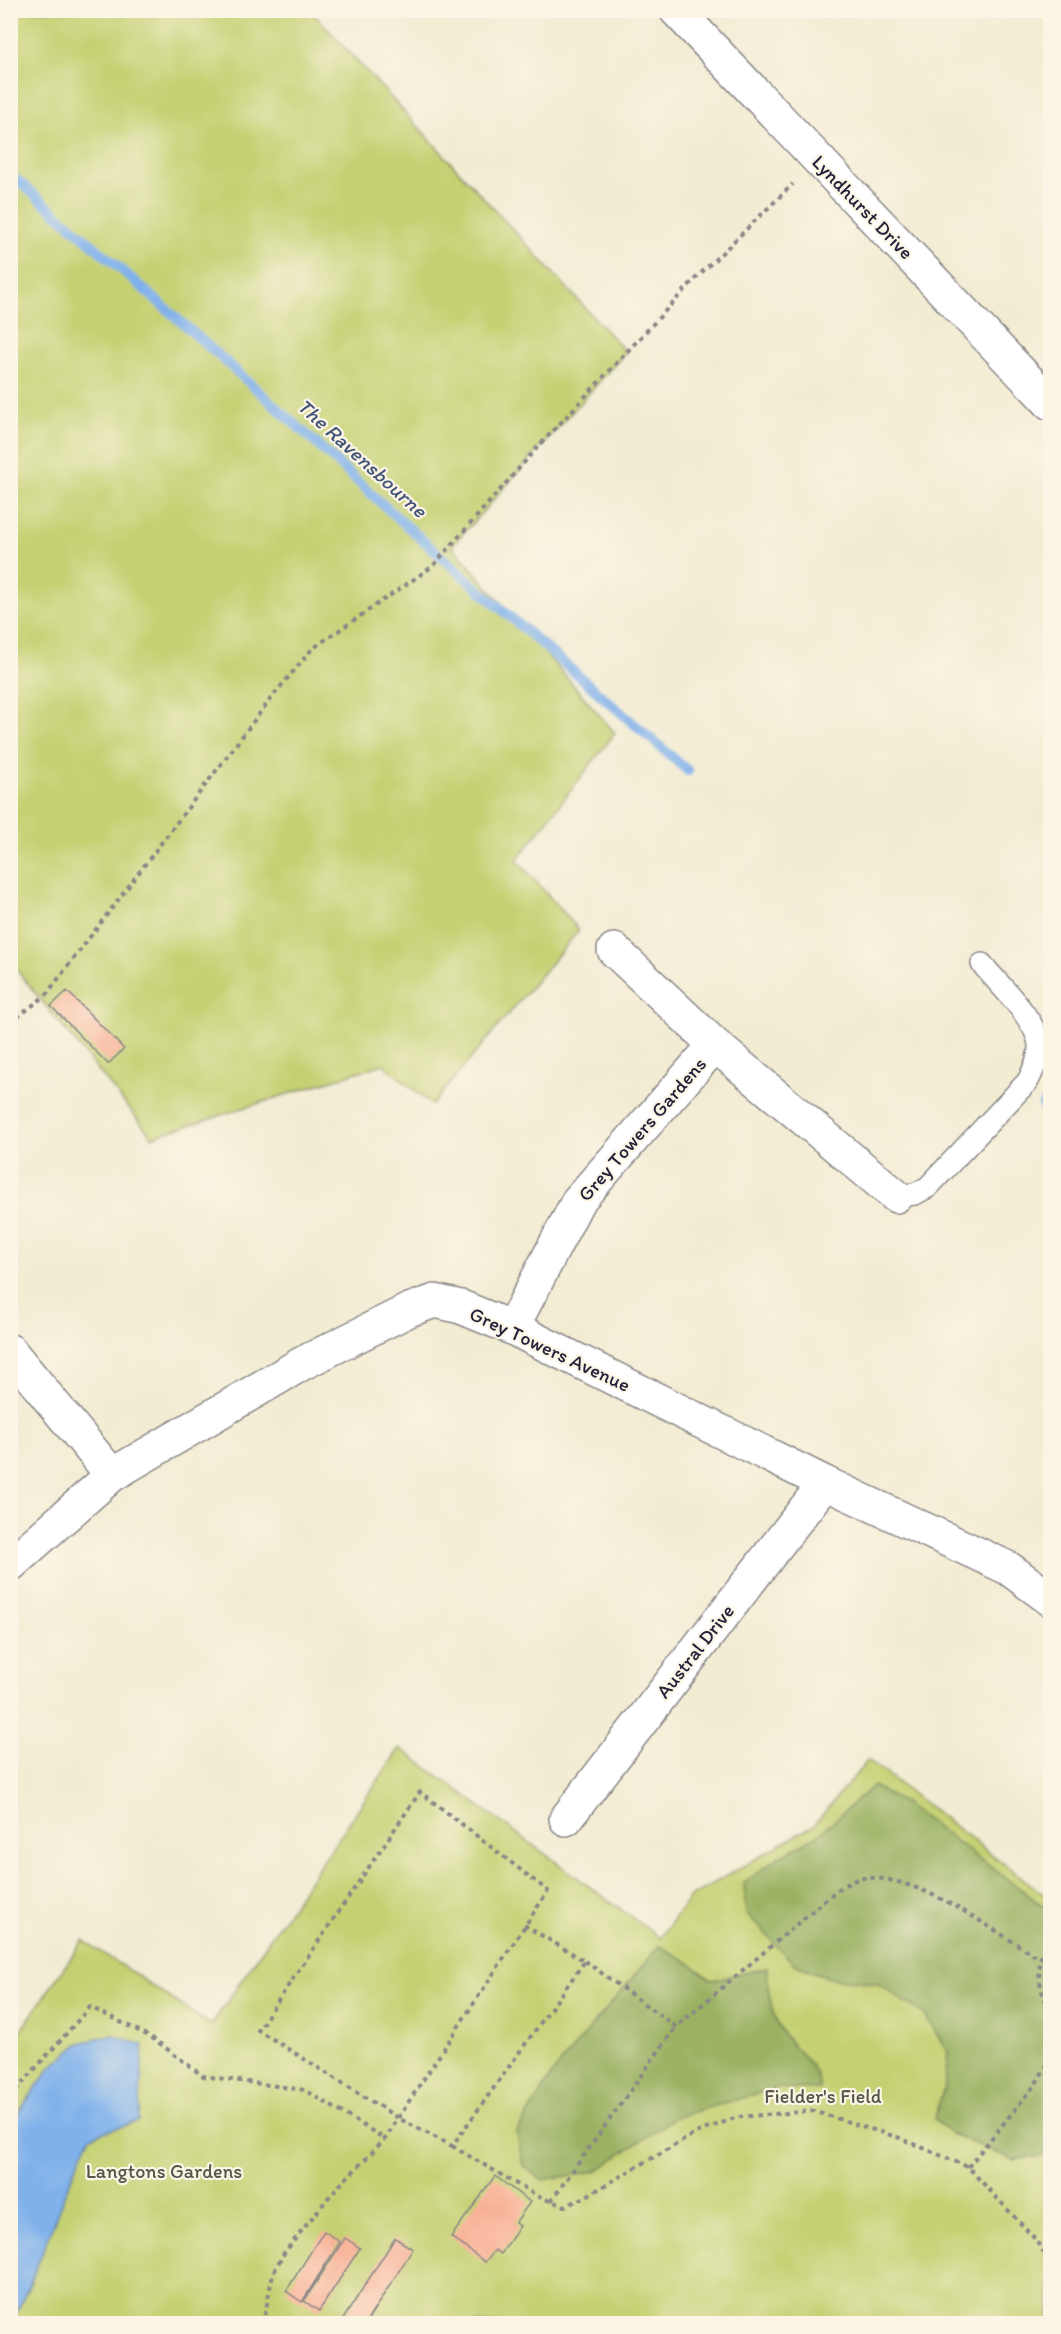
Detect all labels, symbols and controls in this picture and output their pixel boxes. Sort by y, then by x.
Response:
street label: Lyndhurst Drive [807,150,919,264]
water label: The Ravensbourne [292,393,433,523]
street label: Grey Towers Gardens [573,1052,711,1206]
street label: Grey Towers Avenue [466,1301,634,1397]
street label: Austral Drive [651,1599,739,1703]
park label: Fielder's Field [764,2084,882,2108]
park label: Langtons Gardens [86,2159,242,2183]

